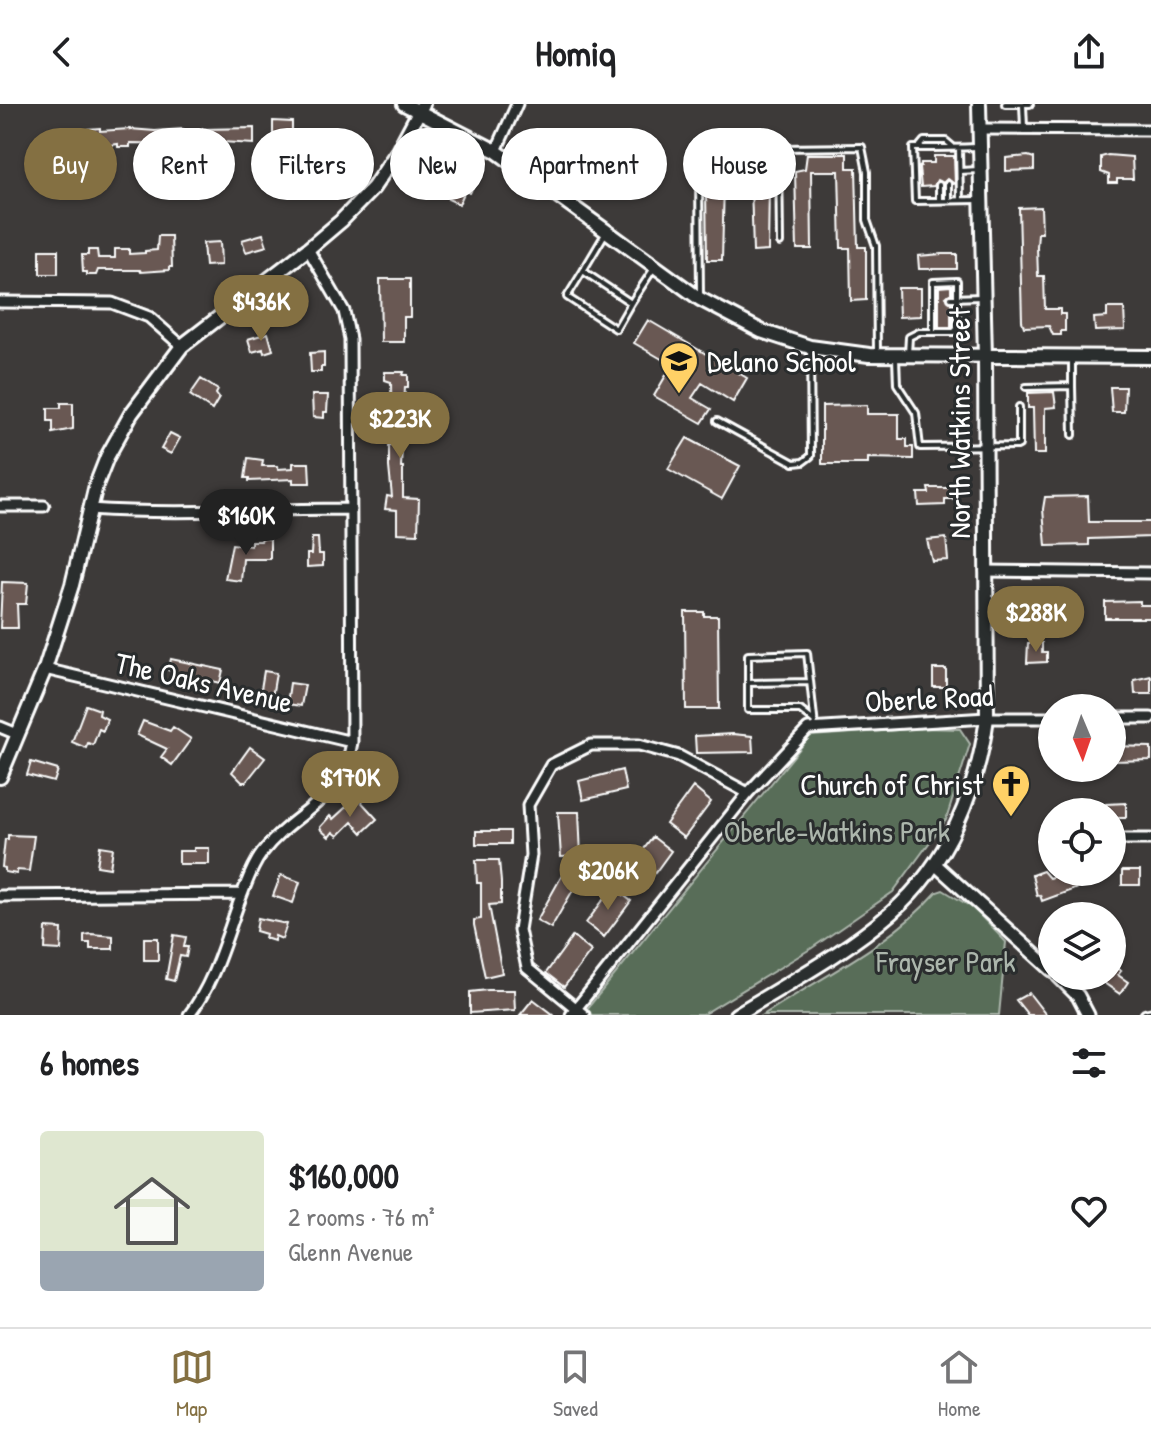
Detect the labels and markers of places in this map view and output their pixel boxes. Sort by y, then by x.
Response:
pin: $436K [205,275,317,343]
school or university icon: Delano School [658,340,700,395]
place label: Delano School [707,341,856,381]
pin: $223K [344,392,456,460]
pin: $160K [190,489,302,557]
pin: $288K [980,586,1092,654]
pin: $170K [294,751,406,819]
church icon: Church of Christ [990,763,1032,818]
place label: Church of Christ [800,764,984,804]
pin: $206K [552,844,664,912]

